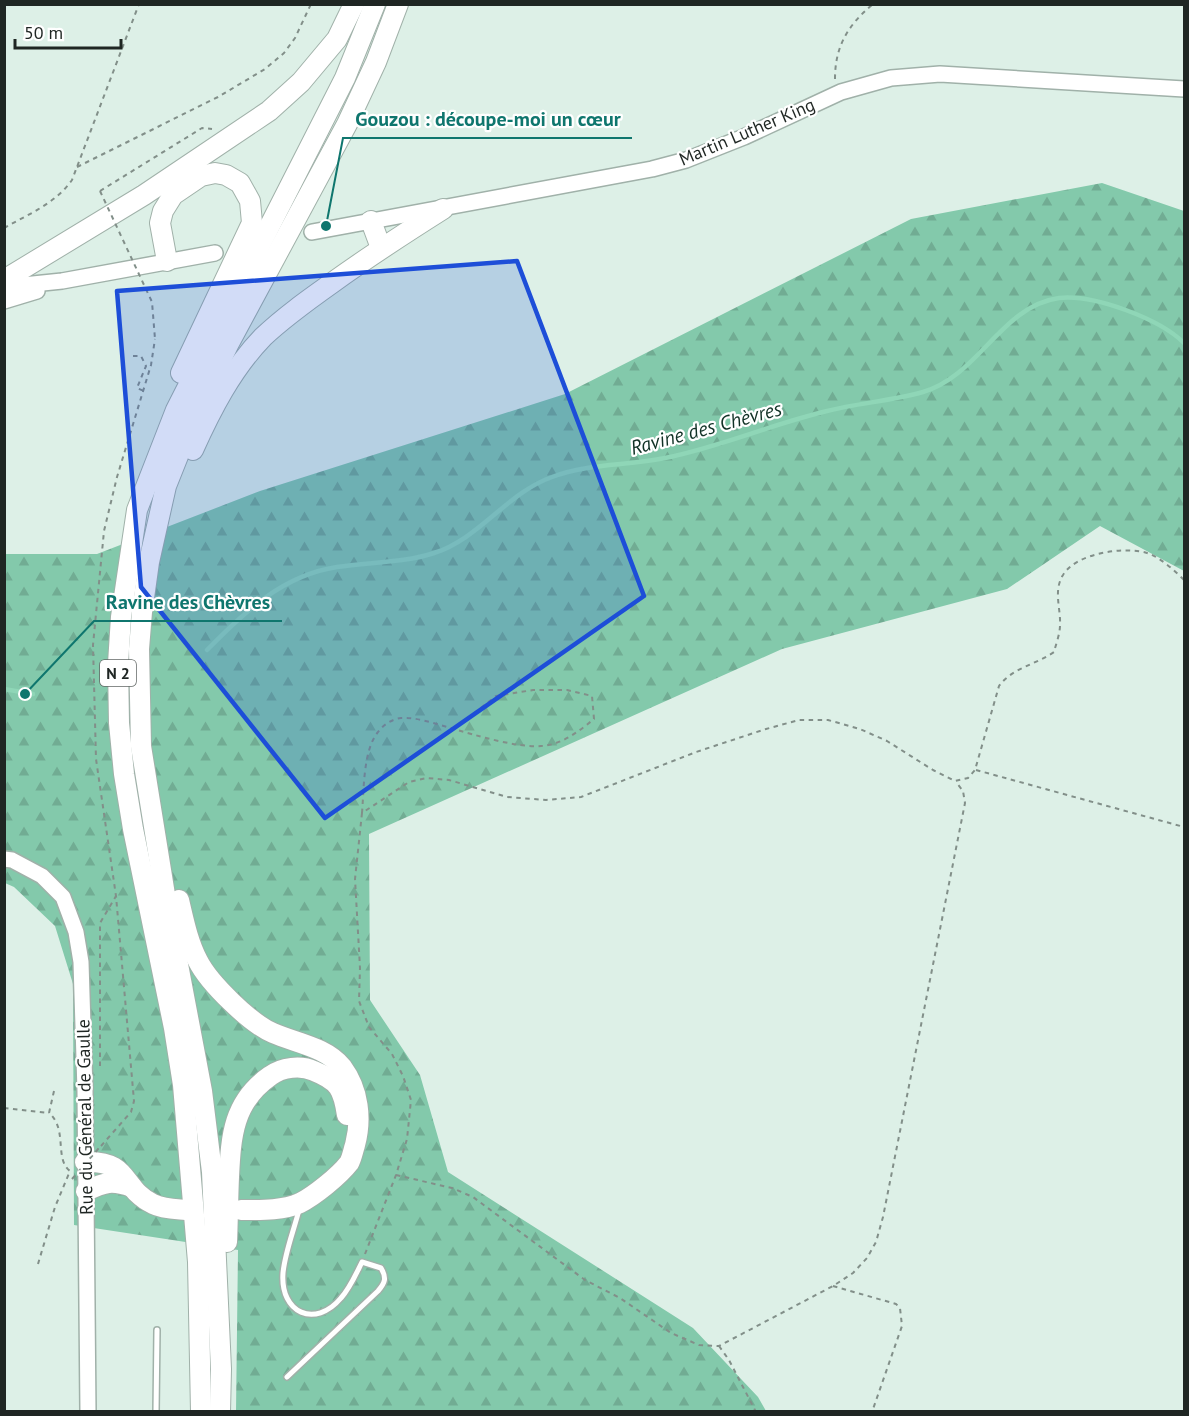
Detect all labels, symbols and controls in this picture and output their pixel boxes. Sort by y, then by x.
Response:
scale bar [15,12,122,50]
text: 50 m [24,21,63,44]
street label: Martin Luther King [675,93,818,171]
callout: Gouzou : découpe-moi un cœur [343,100,632,138]
text: Gouzou : découpe-moi un cœur [355,106,621,132]
water label: Ravine des Chèvres [628,395,785,461]
callout: Ravine des Chèvres [94,583,282,621]
text: Ravine des Chèvres [106,589,270,615]
road number: N 2 [100,660,136,686]
street label: Rue du Général de Gaulle [71,1019,98,1215]

